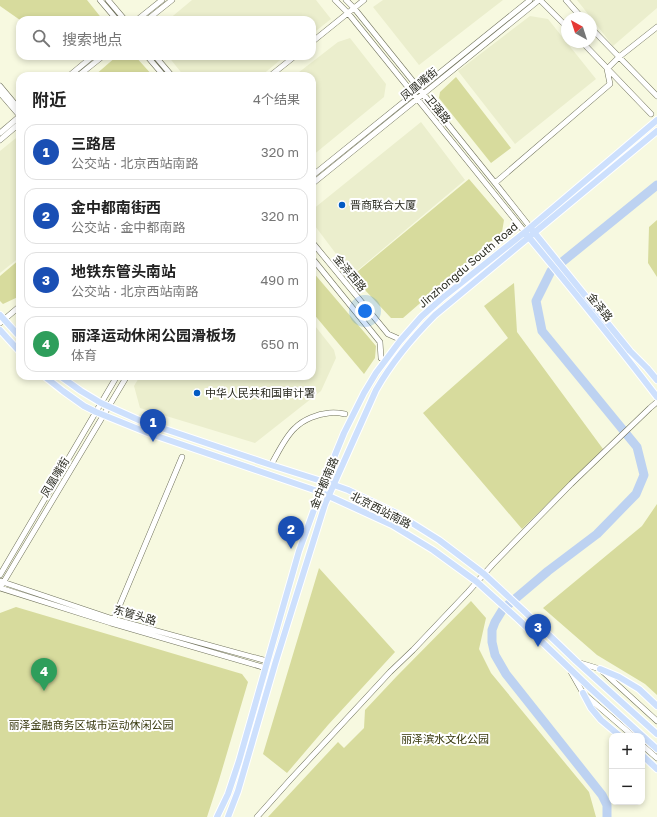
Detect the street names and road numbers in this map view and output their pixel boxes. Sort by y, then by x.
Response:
street label: 凤凰嘴街 [397,65,440,103]
street label: 卫强路 [423,92,454,126]
street label: Jinzhongdu South Road [415,219,520,310]
street label: 金泽西路 [331,252,370,294]
street label: 金泽路 [585,290,616,324]
street label: 凤凰嘴街 [38,455,71,499]
street label: 金中都南路 [307,455,340,511]
street label: 北京西站南路 [349,489,414,530]
street label: 东管头路 [112,602,158,627]

